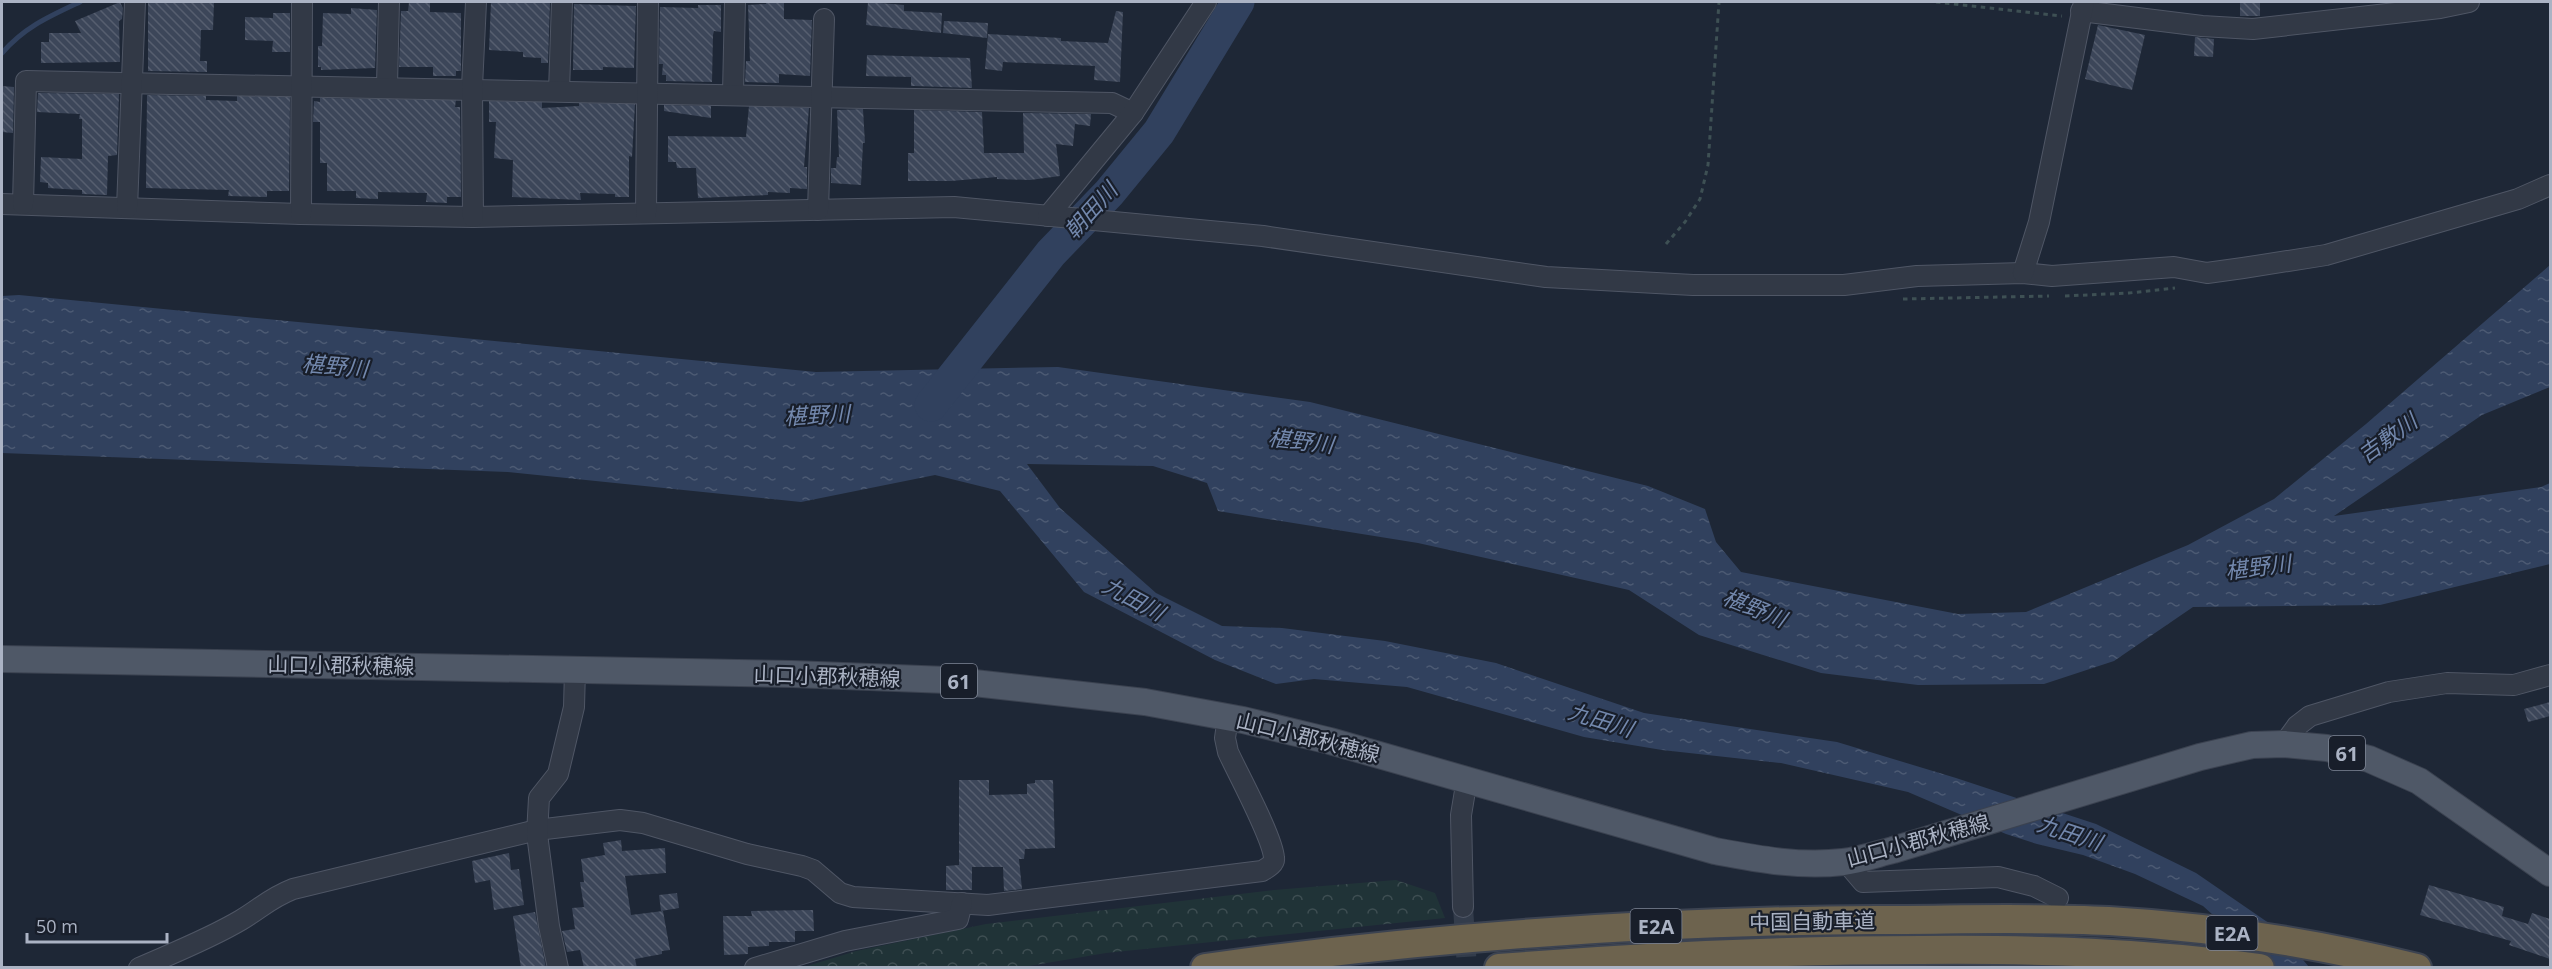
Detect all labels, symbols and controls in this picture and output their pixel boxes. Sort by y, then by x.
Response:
water label: 朝田川 [1057,174,1125,245]
water label: 椹野川 [301,347,371,383]
water label: 椹野川 [783,397,853,431]
water label: 吉敷川 [2351,404,2424,469]
water label: 椹野川 [1266,421,1338,459]
water label: 椹野川 [2223,547,2295,585]
water label: 九田川 [1098,569,1172,628]
water label: 椹野川 [1719,581,1793,634]
street label: 山口小郡秋穂線 [267,650,415,680]
street label: 山口小郡秋穂線 [753,659,901,693]
road number: 61 [941,664,977,698]
water label: 九田川 [1565,695,1639,744]
street label: 山口小郡秋穂線 [1233,706,1383,768]
road number: 61 [2329,736,2365,770]
street label: 山口小郡秋穂線 [1843,807,1993,873]
water label: 九田川 [2034,808,2108,857]
scale bar [27,906,166,944]
street label: 中国自動車道 [1749,906,1875,936]
road number: E2A [1630,909,1682,943]
text: 50 m [36,914,78,938]
road number: E2A [2206,916,2258,950]

